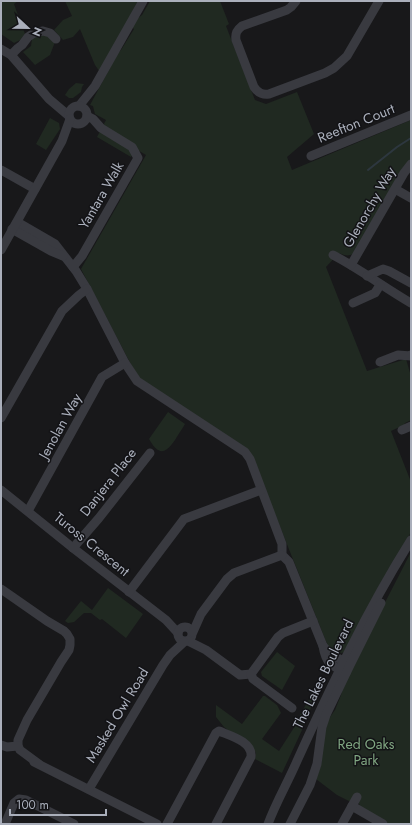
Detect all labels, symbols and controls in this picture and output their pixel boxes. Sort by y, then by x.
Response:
north arrow [8,8,48,48]
text: N [28,25,46,39]
street label: Reefton Court [314,98,398,148]
street label: Yantara Walk [74,157,129,232]
street label: Glenorchy Way [338,162,401,251]
street label: Jenolan Way [33,389,87,464]
street label: Danjera Place [75,444,141,520]
street label: Tuross Crescent [50,507,135,581]
street label: The Lakes Boulevard [288,616,358,732]
street label: Masked Owl Road [81,664,153,766]
park label: Red Oaks Park [338,734,395,770]
scale bar [10,791,106,817]
text: 100 m [16,796,49,814]

